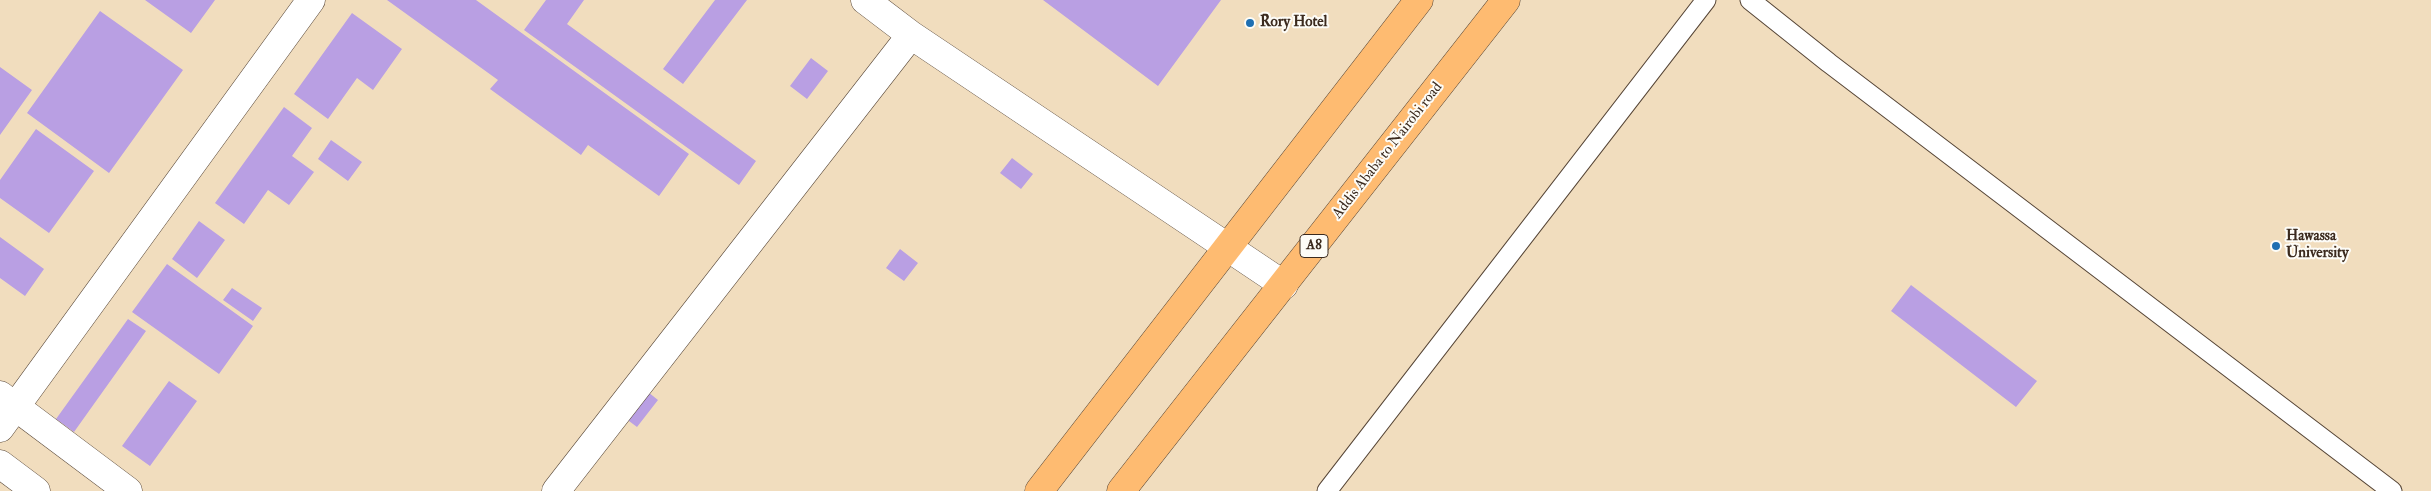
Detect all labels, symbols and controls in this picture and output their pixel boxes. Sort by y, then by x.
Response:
place label: Rory Hotel [1260,14,1327,32]
marker: Rory Hotel [1244,17,1256,29]
street label: Addis Ababa to Nairobi road [1329,79,1447,223]
place label: Hawassa University [2286,228,2349,263]
road number: A8 [1300,235,1328,258]
marker: Hawassa University [2270,240,2282,252]

